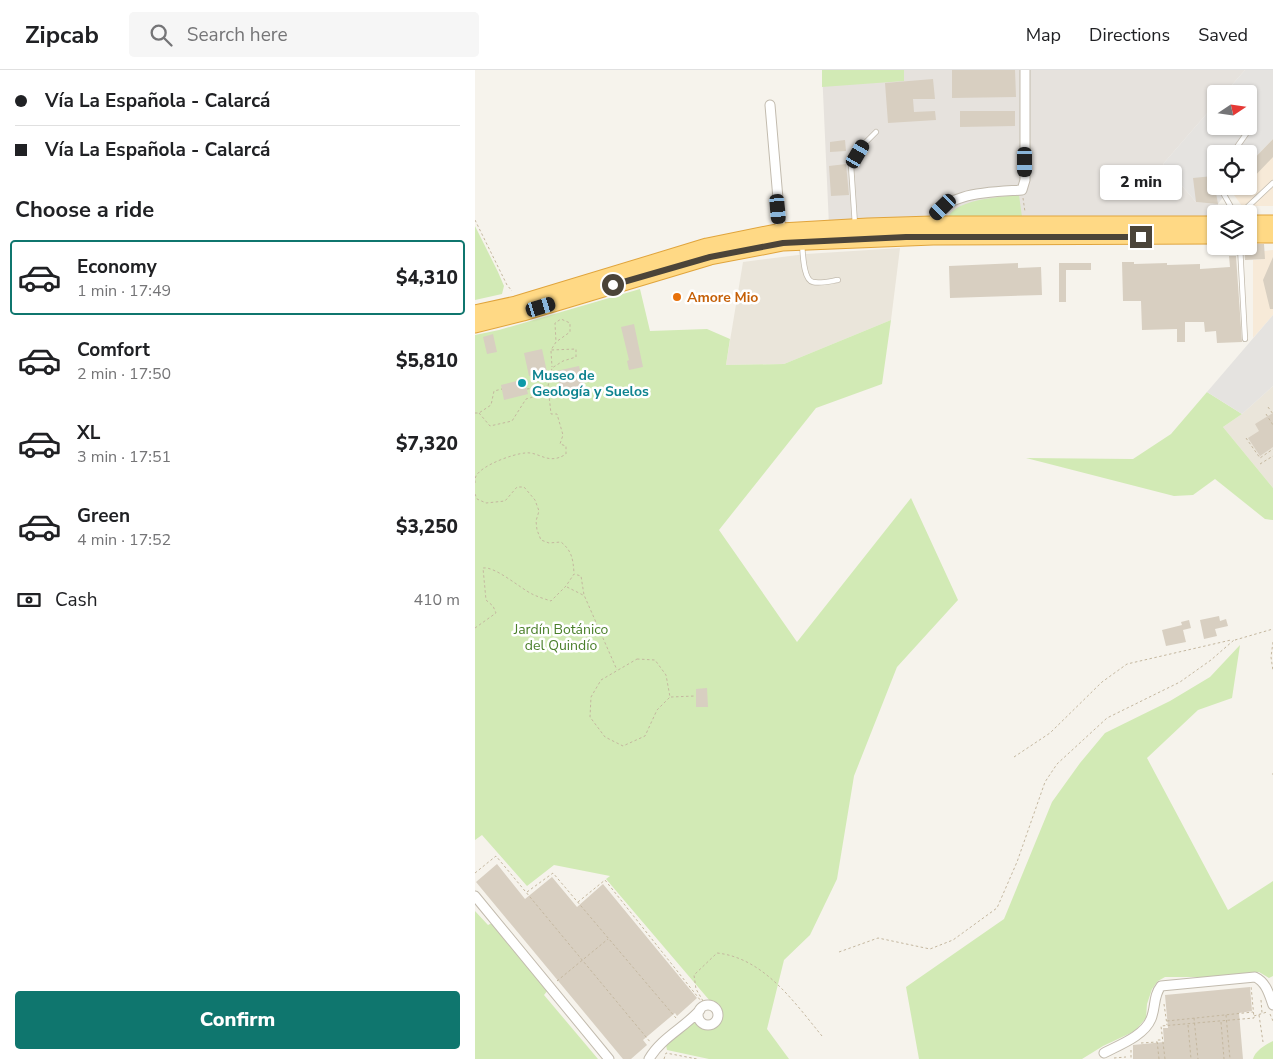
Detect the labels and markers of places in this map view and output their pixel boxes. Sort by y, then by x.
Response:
place label: Amore Mio [687,288,758,307]
marker: Amore Mio [671,291,683,303]
place label: Museo de Geología y Suelos [532,366,649,401]
marker: Museo de Geología y Suelos [516,377,528,389]

